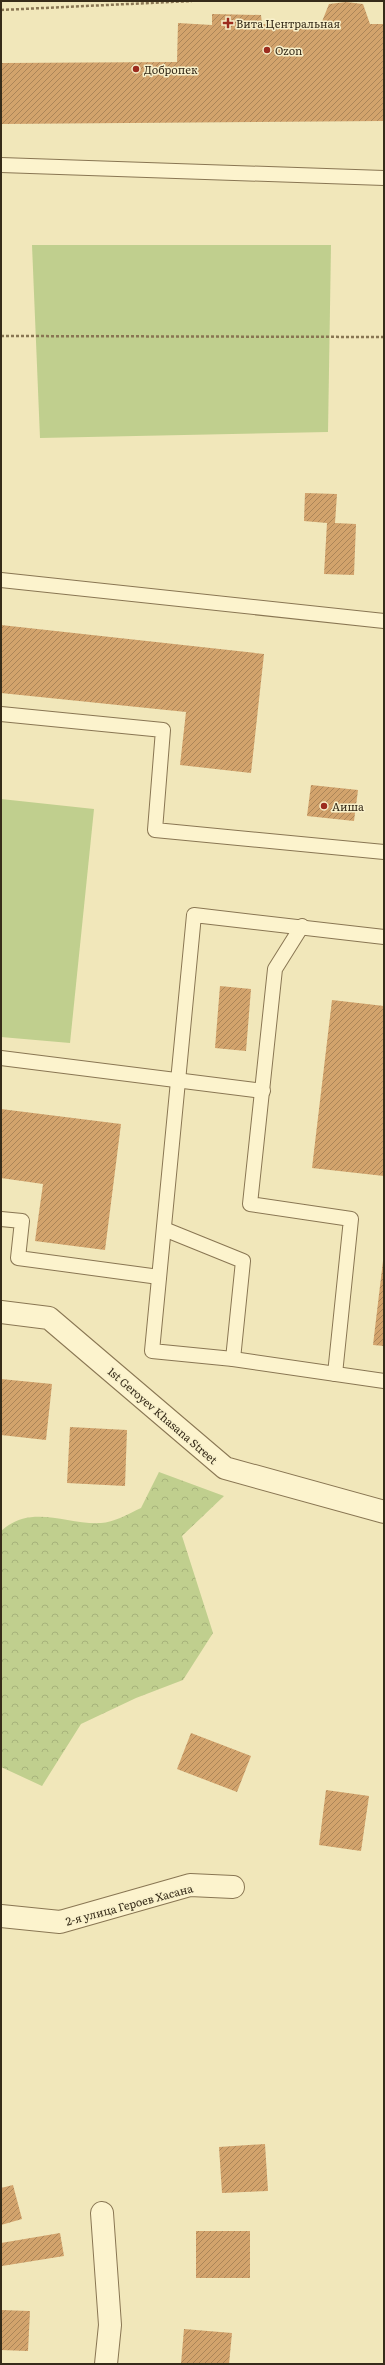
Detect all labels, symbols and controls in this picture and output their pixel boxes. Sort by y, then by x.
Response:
place label: Вита Центральная [236,15,340,31]
marker: Вита Центральная [223,18,233,28]
place label: Ozon [275,42,302,58]
marker: Ozon [262,45,272,55]
place label: Добропек [144,61,198,77]
marker: Добропек [131,64,141,74]
place label: Аиша [332,798,364,814]
marker: Аиша [319,801,329,811]
street label: 1st Geroyev Khasana Street [105,1363,222,1468]
street label: 2-я улица Героев Хасана [64,1879,195,1929]

